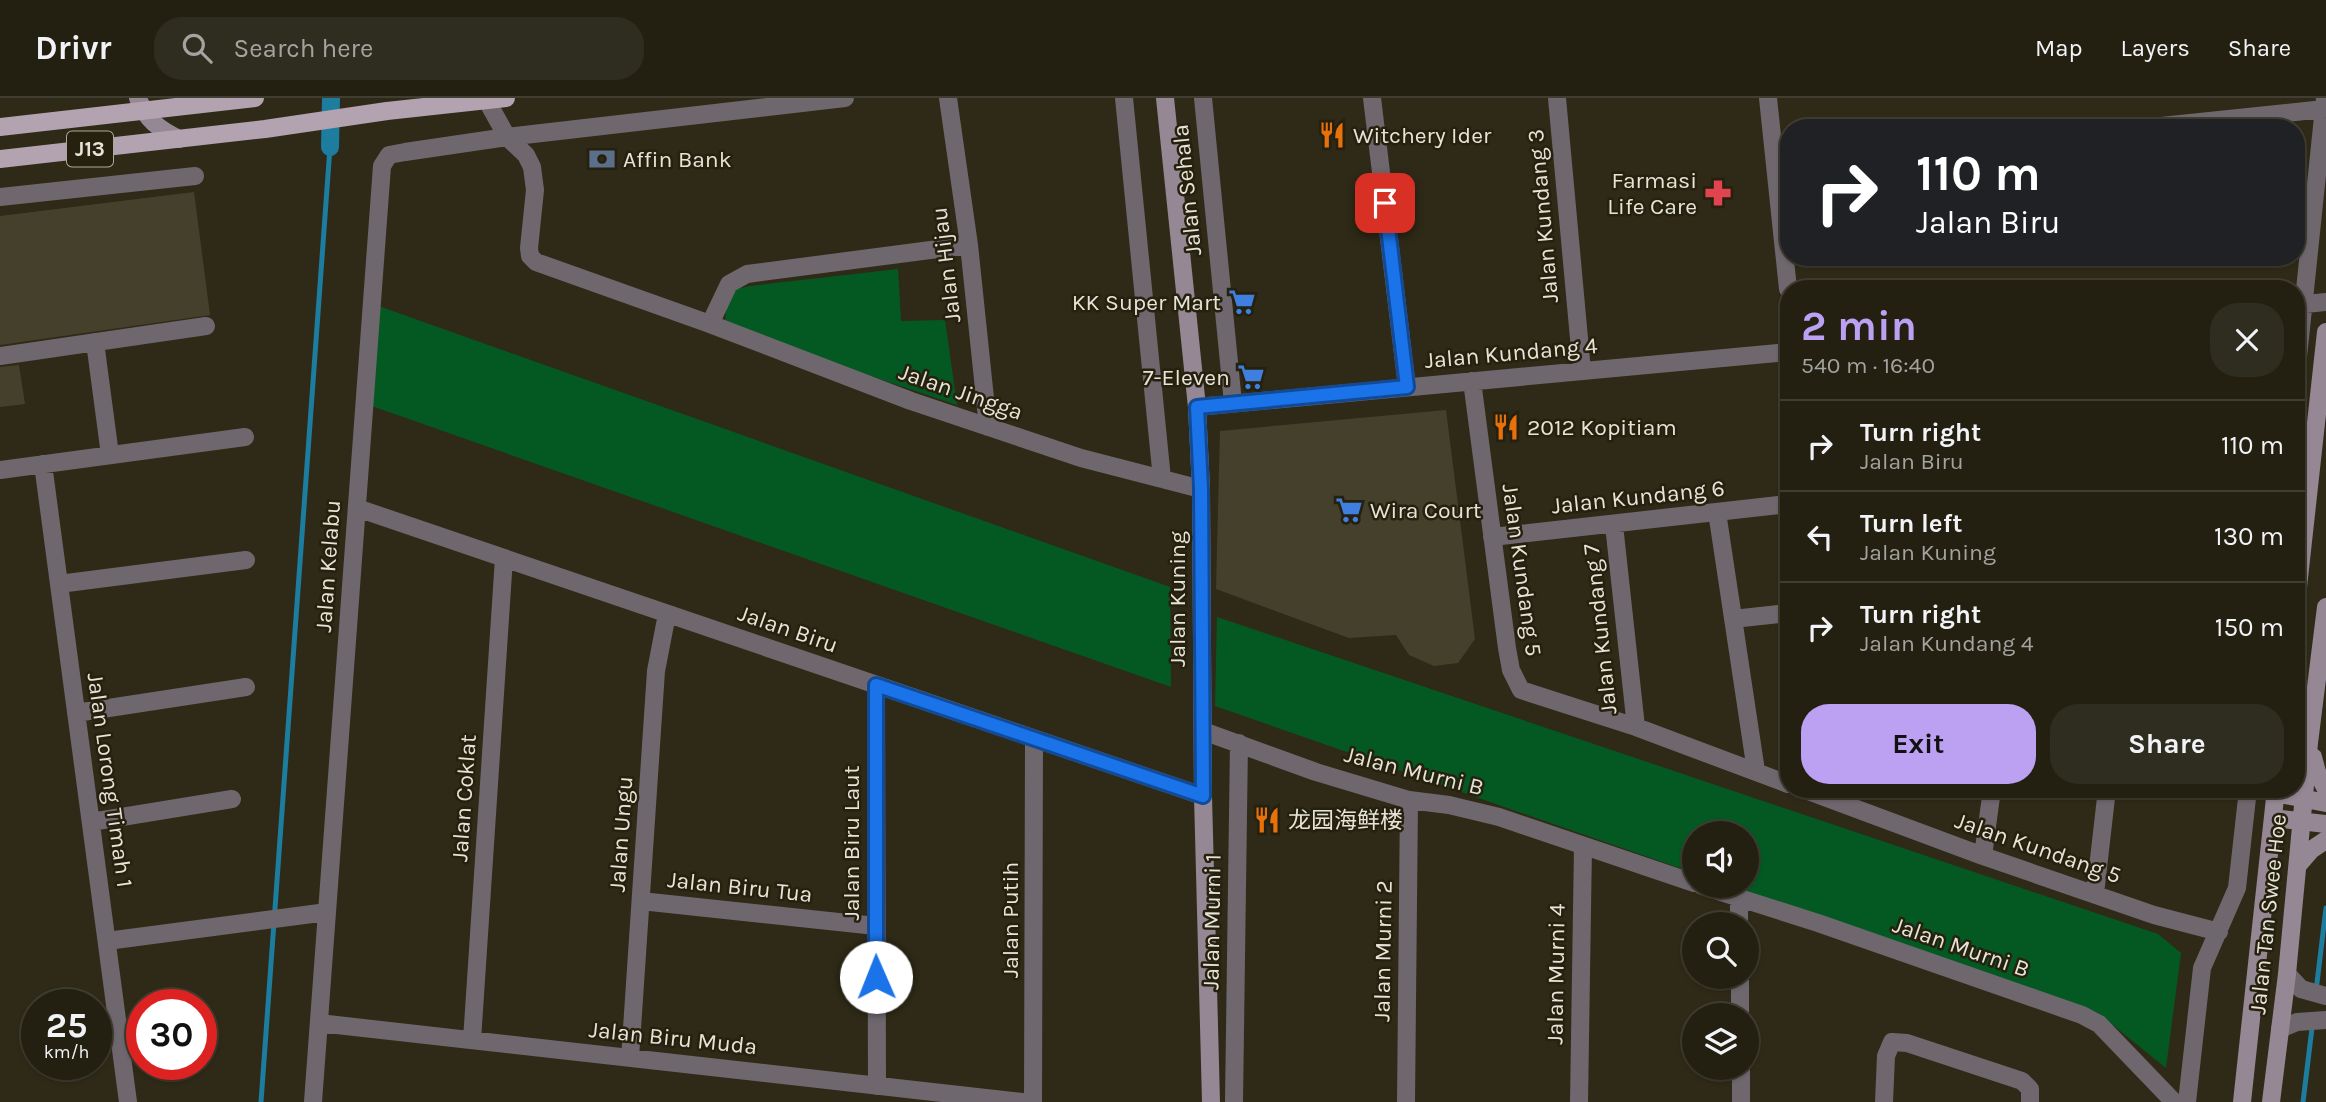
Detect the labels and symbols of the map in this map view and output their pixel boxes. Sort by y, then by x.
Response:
restaurant icon: Witchery Ider [1317,120,1347,150]
place label: Witchery Ider [1353,122,1492,149]
street label: Jalan Sehala [1167,123,1207,257]
street label: Jalan Kundang 3 [1522,128,1564,304]
road number: J13 [67,132,113,166]
bank icon: Affin Bank [587,144,617,174]
place label: Affin Bank [623,146,732,173]
place label: Farmasi Life Care [1607,167,1697,220]
pin [1355,173,1415,233]
pharmacy icon: Farmasi Life Care [1703,178,1733,208]
street label: Jalan Hijau [926,206,966,324]
supermarket icon: KK Super Mart [1227,287,1257,317]
place label: KK Super Mart [1072,289,1221,316]
street label: Jalan Kundang 4 [1423,332,1599,374]
street label: Jalan Jingga [896,358,1026,426]
supermarket icon: 7-Eleven [1236,362,1266,392]
place label: 7-Eleven [1143,364,1230,391]
restaurant icon: 2012 Kopitiam [1491,412,1521,442]
place label: 2012 Kopitiam [1527,414,1677,441]
street label: Jalan Kundang 6 [1550,474,1726,520]
street label: Jalan Kundang 5 [1497,482,1547,658]
supermarket icon: Wira Court [1334,495,1364,525]
place label: Wira Court [1370,497,1482,524]
street label: Jalan Kelabu [310,499,346,633]
street label: Jalan Kuning [1164,531,1191,667]
street label: Jalan Kundang 7 [1578,542,1622,716]
street label: Jalan Biru [735,599,841,659]
street label: Jalan Lorong Timah 1 [82,671,138,889]
street label: Jalan Coklat [446,733,482,863]
street label: Jalan Murni B [1342,741,1486,801]
street label: Jalan Biru Laut [838,765,865,921]
street label: Jalan Ungu [603,775,639,893]
restaurant icon: 龙园海鲜楼 [1252,805,1282,835]
place label: 龙园海鲜楼 [1288,807,1403,834]
street label: Jalan Kundang 5 [1951,807,2125,889]
street label: Jalan Tan Swee Hoe [2244,812,2292,1016]
street label: Jalan Murni 1 [1197,854,1227,990]
street label: Jalan Putih [997,862,1024,978]
street label: Jalan Biru Tua [666,866,814,908]
street label: Jalan Murni 2 [1368,880,1398,1022]
street label: Jalan Murni 4 [1541,903,1571,1045]
street label: Jalan Murni B [1889,911,2033,983]
position arrow [839,940,913,1014]
speed limit sign: 30 [126,989,217,1080]
street label: Jalan Biru Muda [588,1016,758,1060]

